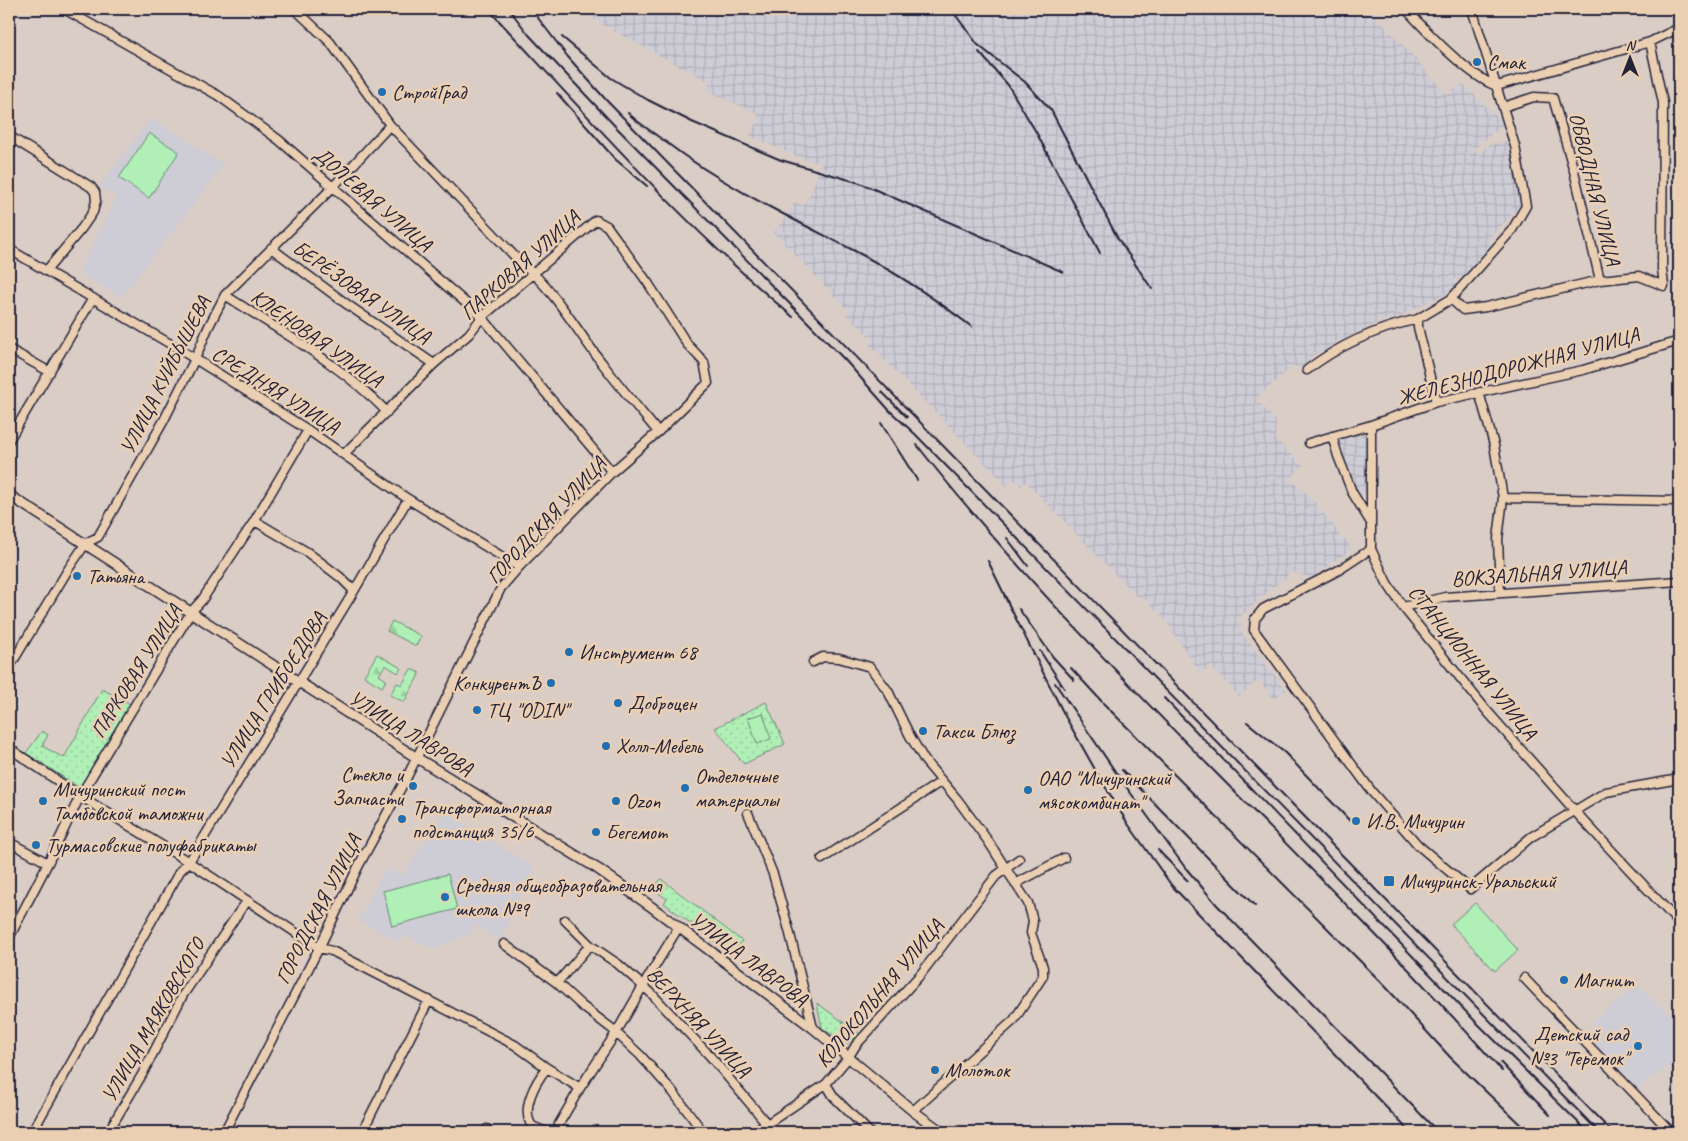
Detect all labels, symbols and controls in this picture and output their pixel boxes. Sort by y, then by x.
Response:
north arrow [1606,32,1656,82]
text: N [1626,37,1637,54]
place label: Смак [1487,49,1527,75]
marker: Смак [1471,56,1483,68]
place label: СтройГрад [392,79,468,105]
marker: СтройГрад [376,86,388,98]
street label: ОБВОДНАЯ УЛИЦА [1563,110,1627,269]
street label: ДОЛЕВАЯ УЛИЦА [309,141,438,258]
street label: ПАРКОВАЯ УЛИЦА [455,203,586,326]
street label: БЕРЁЗОВАЯ УЛИЦА [288,235,436,350]
street label: КЛЕНОВАЯ УЛИЦА [246,283,389,394]
street label: УЛИЦА КУЙБЫШЕВА [114,291,216,458]
street label: ЖЕЛЕЗНОДОРОЖНАЯ УЛИЦА [1394,321,1643,411]
street label: СРЕДНЯЯ УЛИЦА [207,340,345,440]
street label: ГОРОДСКАЯ УЛИЦА [481,450,612,589]
street label: ВОКЗАЛЬНАЯ УЛИЦА [1451,554,1629,592]
place label: Татьяна [87,563,146,589]
marker: Татьяна [71,570,83,582]
street label: СТАНЦИОННАЯ УЛИЦА [1403,580,1543,745]
street label: ПАРКОВАЯ УЛИЦА [85,598,188,742]
street label: УЛИЦА ГРИБОЕДОВА [214,606,332,773]
place label: Инструмент 68 [579,639,699,665]
marker: Инструмент 68 [563,646,575,658]
place label: КонкурентЪ [453,670,542,696]
marker: КонкурентЪ [545,677,557,689]
street label: УЛИЦА ЛАВРОВА [344,685,478,782]
place label: Доброцен [628,690,698,716]
place label: ТЦ "ODIN" [487,697,572,723]
marker: Доброцен [612,697,624,709]
marker: ТЦ "ODIN" [471,704,483,716]
place label: Такси Блюз [933,718,1017,745]
marker: Такси Блюз [917,725,929,737]
place label: Холл-Мебель [616,733,704,759]
marker: Холл-Мебель [600,740,612,752]
place label: Стекло и Запчасти [332,761,406,811]
place label: Отделочные материалы [695,763,780,813]
place label: ОАО "Мичуринский мясокомбинат" [1038,765,1173,815]
place label: Мичуринский пост Тамбовской таможни [53,776,205,826]
marker: Стекло и Запчасти [407,780,419,792]
marker: Отделочные материалы [679,782,691,794]
marker: ОАО "Мичуринский мясокомбинат" [1022,784,1034,796]
place label: Ozon [626,788,661,814]
place label: Трансформаторная подстанция 35/6 [412,794,552,844]
marker: Мичуринский пост Тамбовской таможни [37,795,49,807]
marker: Ozon [610,795,622,807]
place label: И.В. Мичурин [1366,808,1465,834]
marker: Трансформаторная подстанция 35/6 [396,813,408,825]
marker: И.В. Мичурин [1350,815,1362,827]
place label: Бегемот [606,819,669,845]
marker: Бегемот [590,826,602,838]
street label: ГОРОДСКАЯ УЛИЦА [269,829,367,988]
place label: Турмасовские полуфабрикаты [46,832,257,858]
marker: Турмасовские полуфабрикаты [30,839,42,851]
place label: Мичуринск-Уральский [1400,868,1557,894]
place label: Средняя общеобразовательная школа №9 [455,872,663,922]
marker: Мичуринск-Уральский [1382,874,1396,888]
marker: Средняя общеобразовательная школа №9 [439,891,451,903]
street label: УЛИЦА ЛАВРОВА [685,906,814,1012]
street label: КОЛОКОЛЬНАЯ УЛИЦА [809,913,949,1072]
street label: УЛИЦА МАЯКОВСКОГО [96,932,212,1106]
street label: ВЕРХНЯЯ УЛИЦА [641,961,757,1083]
place label: Магнит [1574,967,1635,993]
marker: Магнит [1558,974,1570,986]
place label: Детский сад №3 "Теремок" [1530,1021,1632,1071]
marker: Детский сад №3 "Теремок" [1632,1040,1644,1052]
place label: Молоток [945,1057,1011,1083]
marker: Молоток [929,1064,941,1076]

